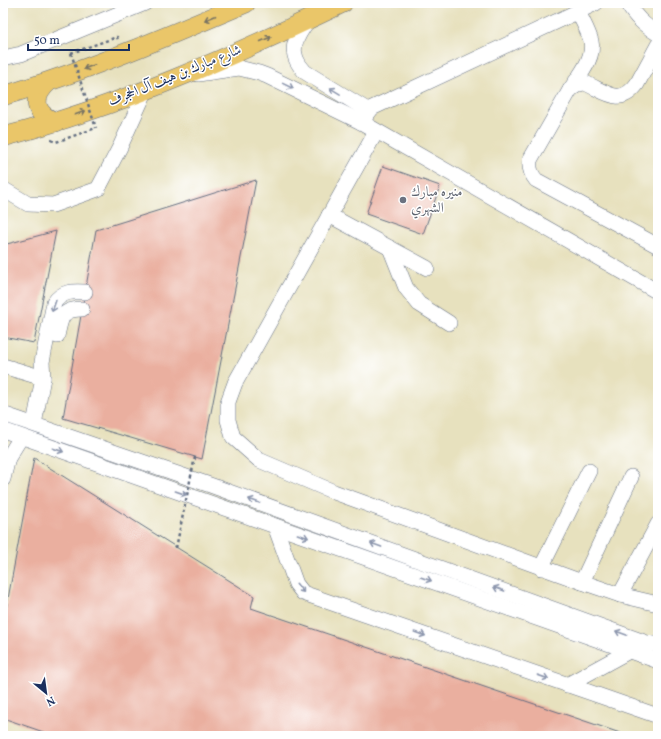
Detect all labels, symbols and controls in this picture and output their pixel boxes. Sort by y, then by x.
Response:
one-way arrow [204,15,216,23]
scale bar [28,26,129,52]
text: 50 m [34,33,60,49]
one-way arrow [259,35,271,42]
street label: شارع مبارك بن هيف آل الحجرف [106,41,245,112]
one-way arrow [84,63,96,71]
one-way arrow [282,83,294,90]
one-way arrow [329,86,341,94]
one-way arrow [74,109,86,117]
place label: منيره مبارك الشهري [411,183,462,219]
marker: منيره مبارك الشهري [398,195,408,205]
one-way arrow [50,300,57,313]
one-way arrow [52,446,64,454]
one-way arrow [174,489,186,497]
one-way arrow [248,497,261,504]
one-way arrow [297,533,310,540]
one-way arrow [371,541,383,549]
one-way arrow [419,576,431,584]
one-way arrow [295,583,304,593]
one-way arrow [493,585,505,593]
one-way arrow [615,629,627,637]
one-way arrow [414,631,427,638]
north arrow [26,673,66,713]
one-way arrow [537,673,549,681]
text: N [43,692,57,709]

